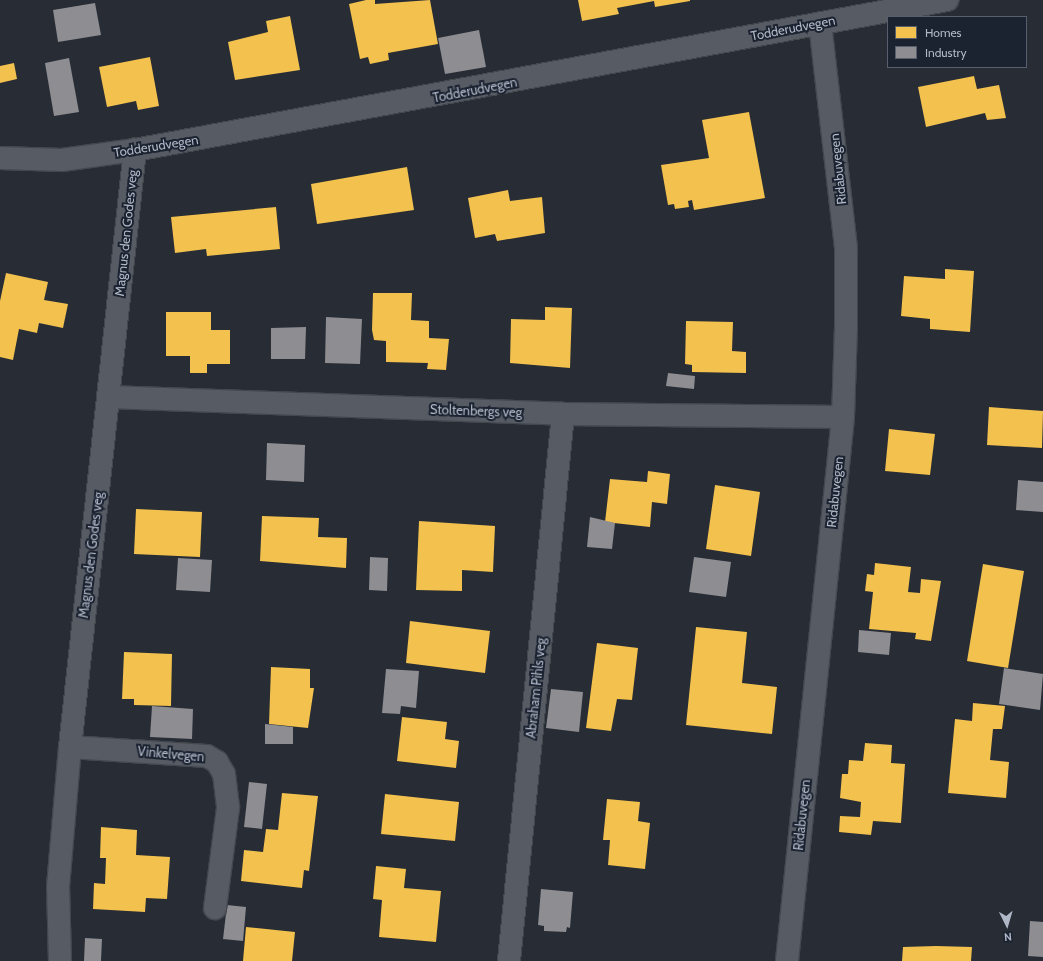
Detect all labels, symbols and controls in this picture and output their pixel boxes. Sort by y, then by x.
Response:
street label: Todderudvegen [749,12,837,44]
legend [887,16,1027,68]
text: Homes [925,25,962,40]
text: Industry [925,45,966,60]
street label: Todderudvegen [431,74,519,106]
street label: Todderudvegen [113,132,199,160]
street label: Ridabuvegen [827,133,849,205]
street label: Magnus den Godes veg [112,169,140,297]
street label: Stoltenbergs veg [430,402,522,420]
street label: Ridabuvegen [824,456,846,528]
street label: Magnus den Godes veg [76,491,106,619]
street label: Abraham Pihls veg [523,637,549,739]
street label: Vinkelvegen [137,743,205,765]
street label: Ridabuvegen [791,779,813,851]
north arrow [987,905,1027,945]
text: N [1004,930,1013,944]

